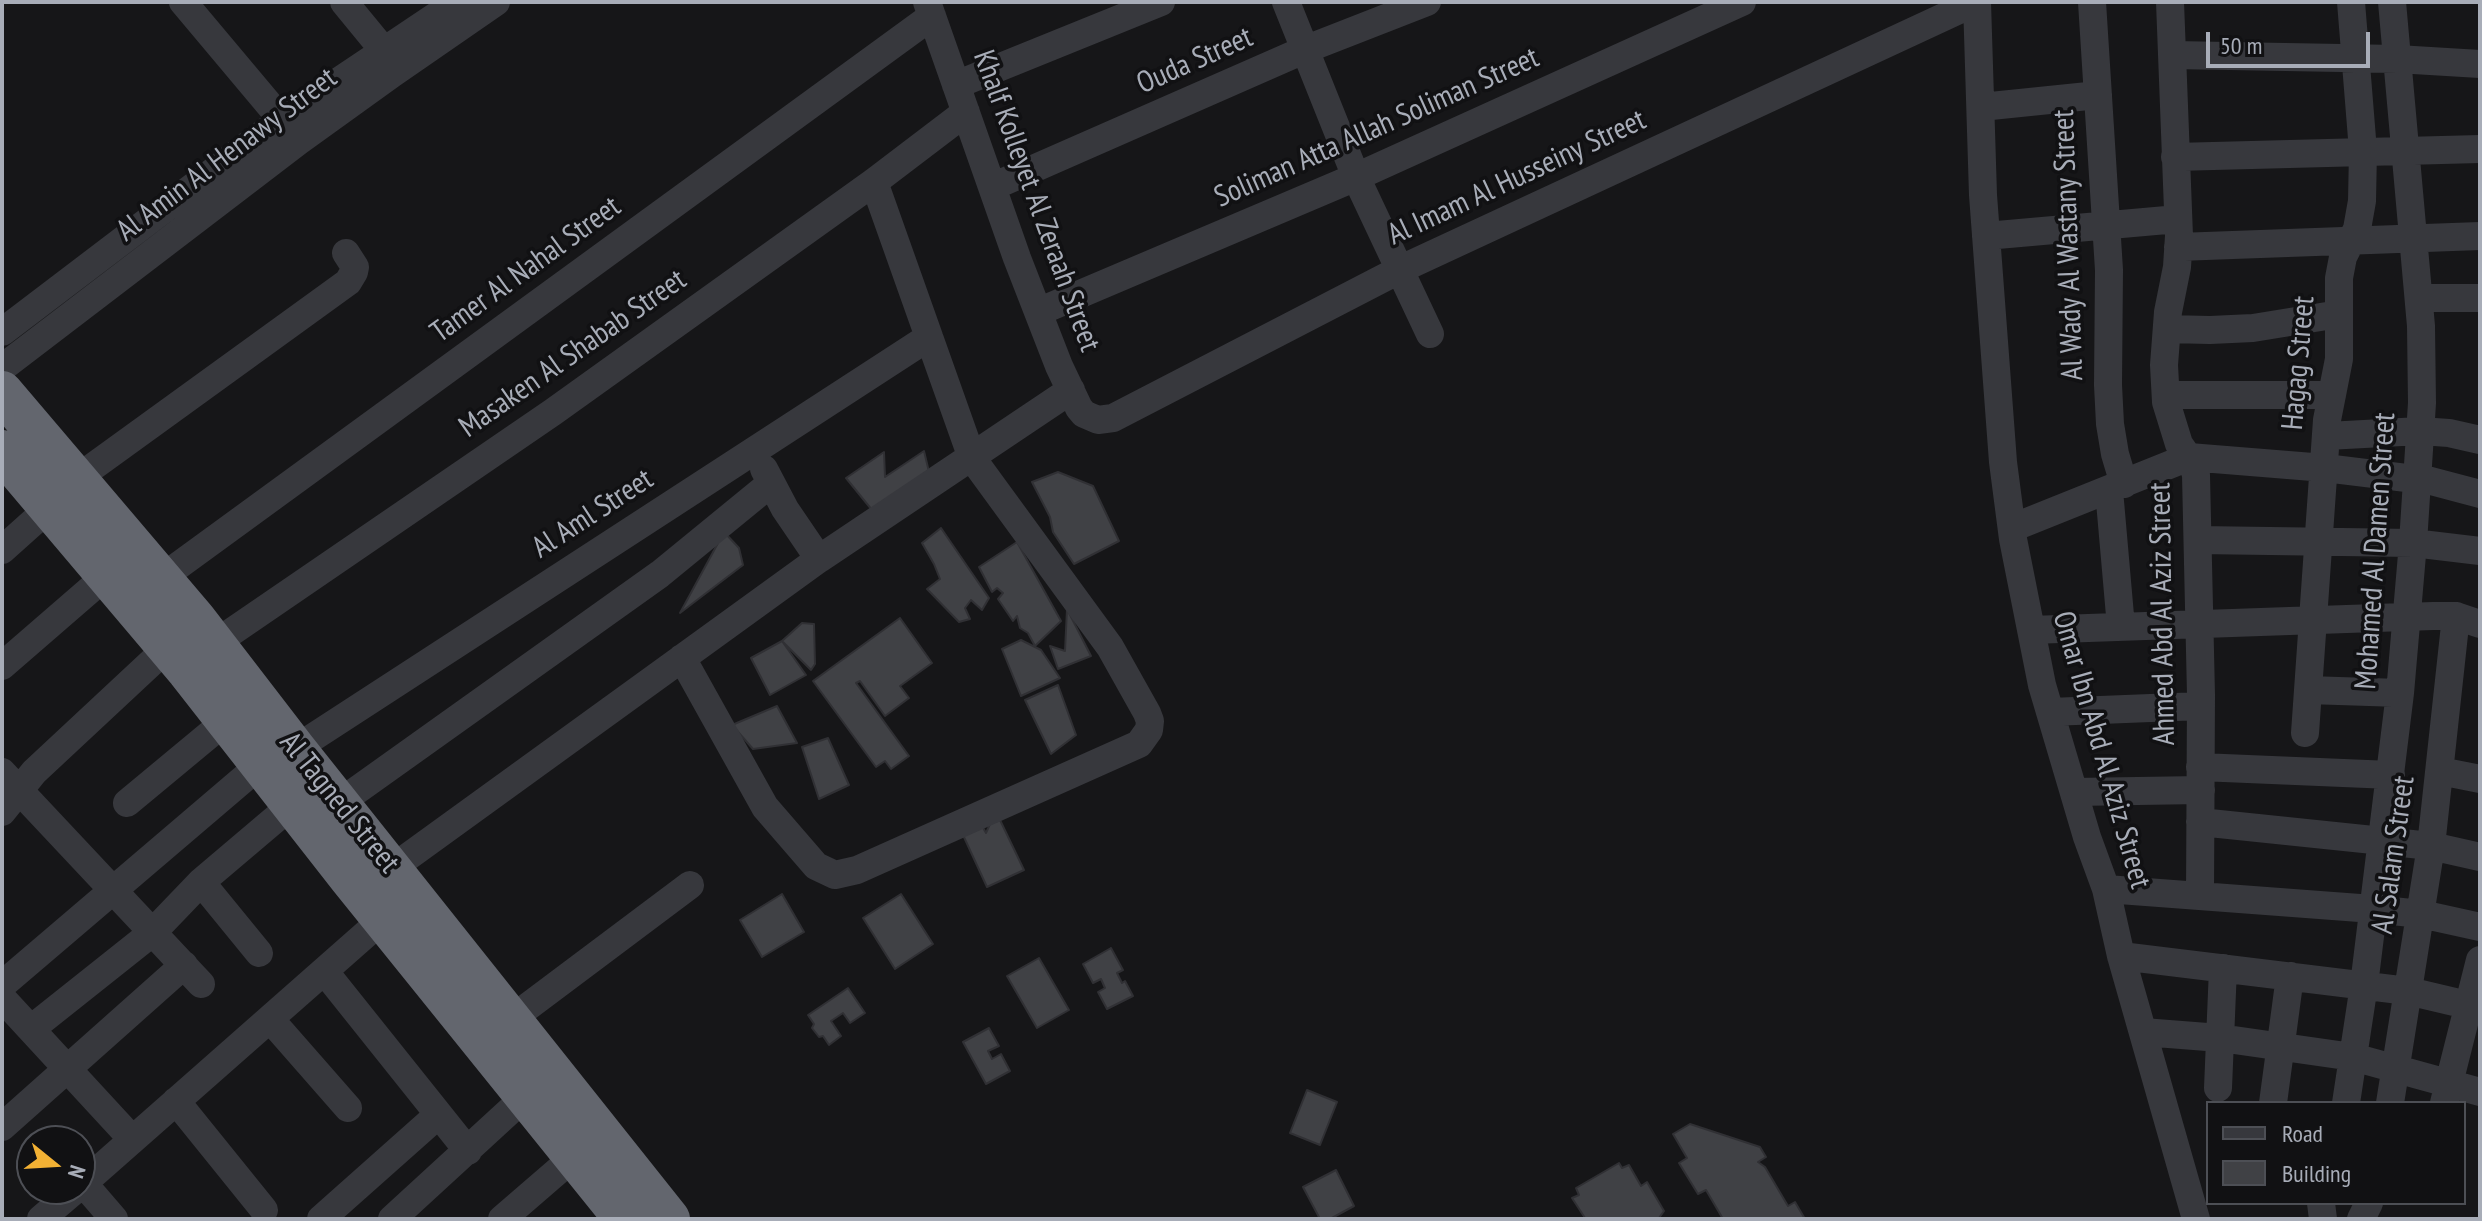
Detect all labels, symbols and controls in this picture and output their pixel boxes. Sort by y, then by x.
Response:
scale bar [2210,16,2374,66]
street label: Ouda Street [1132,20,1258,102]
text: 50 m [2220,30,2262,61]
street label: Soliman Atta Allah Soliman Street [1209,40,1545,216]
street label: Khalf Kolleyet Al Zeraah Street [965,46,1107,356]
street label: Al Amin Al Henawy Street [110,61,344,249]
street label: Al Imam Al Husseiny Street [1382,102,1652,254]
street label: Al Wady Al Wastany Street [2046,109,2092,381]
street label: Tamer Al Nahal Street [424,189,628,351]
street label: Masaken Al Shabab Street [453,262,693,446]
street label: Hagag Street [2275,294,2323,432]
street label: Mohamed Al Damen Street [2348,411,2404,691]
street label: Al Aml Street [526,462,660,566]
street label: Ahmed Abd Al Aziz Street [2143,482,2183,746]
street label: Omar Ibn Abd Al Aziz Street [2044,607,2158,893]
street label: Al Tagned Street [271,725,407,881]
street label: Al Salam Street [2365,774,2423,936]
legend [2206,1101,2466,1205]
text: Road [2282,1118,2323,1149]
north arrow [16,1125,96,1205]
text: Building [2282,1158,2351,1189]
text: N [62,1162,92,1182]

